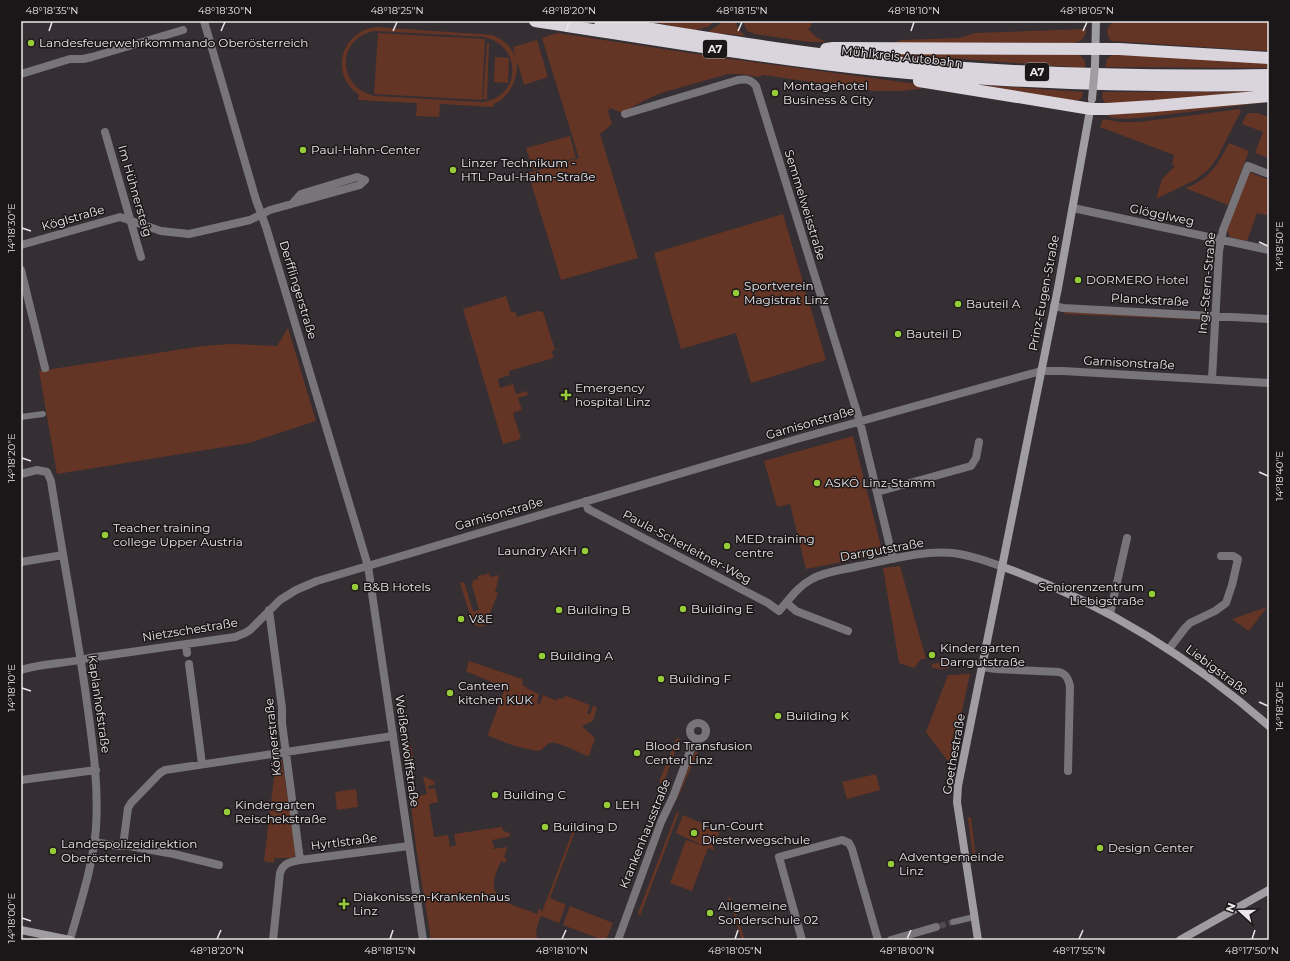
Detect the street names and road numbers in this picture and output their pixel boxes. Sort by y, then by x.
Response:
road number: A7 [703,40,727,58]
street label: Mühlkreis Autobahn [841,43,964,70]
road number: A7 [1025,63,1049,81]
street label: Im Hühnersteig [115,143,156,238]
street label: Semmelweisstraße [782,148,829,262]
street label: Glögglweg [1128,200,1196,229]
street label: Köglstraße [40,201,106,234]
street label: Ing.-Stern-Straße [1195,231,1218,335]
street label: Prinz-Eugen-Straße [1025,234,1062,352]
street label: Derfflingerstraße [276,239,321,341]
street label: Planckstraße [1111,290,1189,309]
street label: Garnisonstraße [1083,353,1175,372]
street label: Garnisonstraße [764,403,856,442]
street label: Garnisonstraße [453,494,545,533]
street label: Paula-Scherleitner-Weg [620,506,754,587]
street label: Darrgutstraße [839,535,925,564]
street label: Nietzschestraße [141,615,239,644]
street label: Liebigstraße [1183,641,1252,698]
street label: Kaplanhofstraße [85,654,114,754]
street label: Weißenwolffstraße [392,694,423,808]
street label: Körnerstraße [261,697,284,777]
street label: Goethestraße [939,712,968,795]
street label: Krankenhausstraße [616,777,673,891]
street label: Hyrtlstraße [310,830,378,853]

